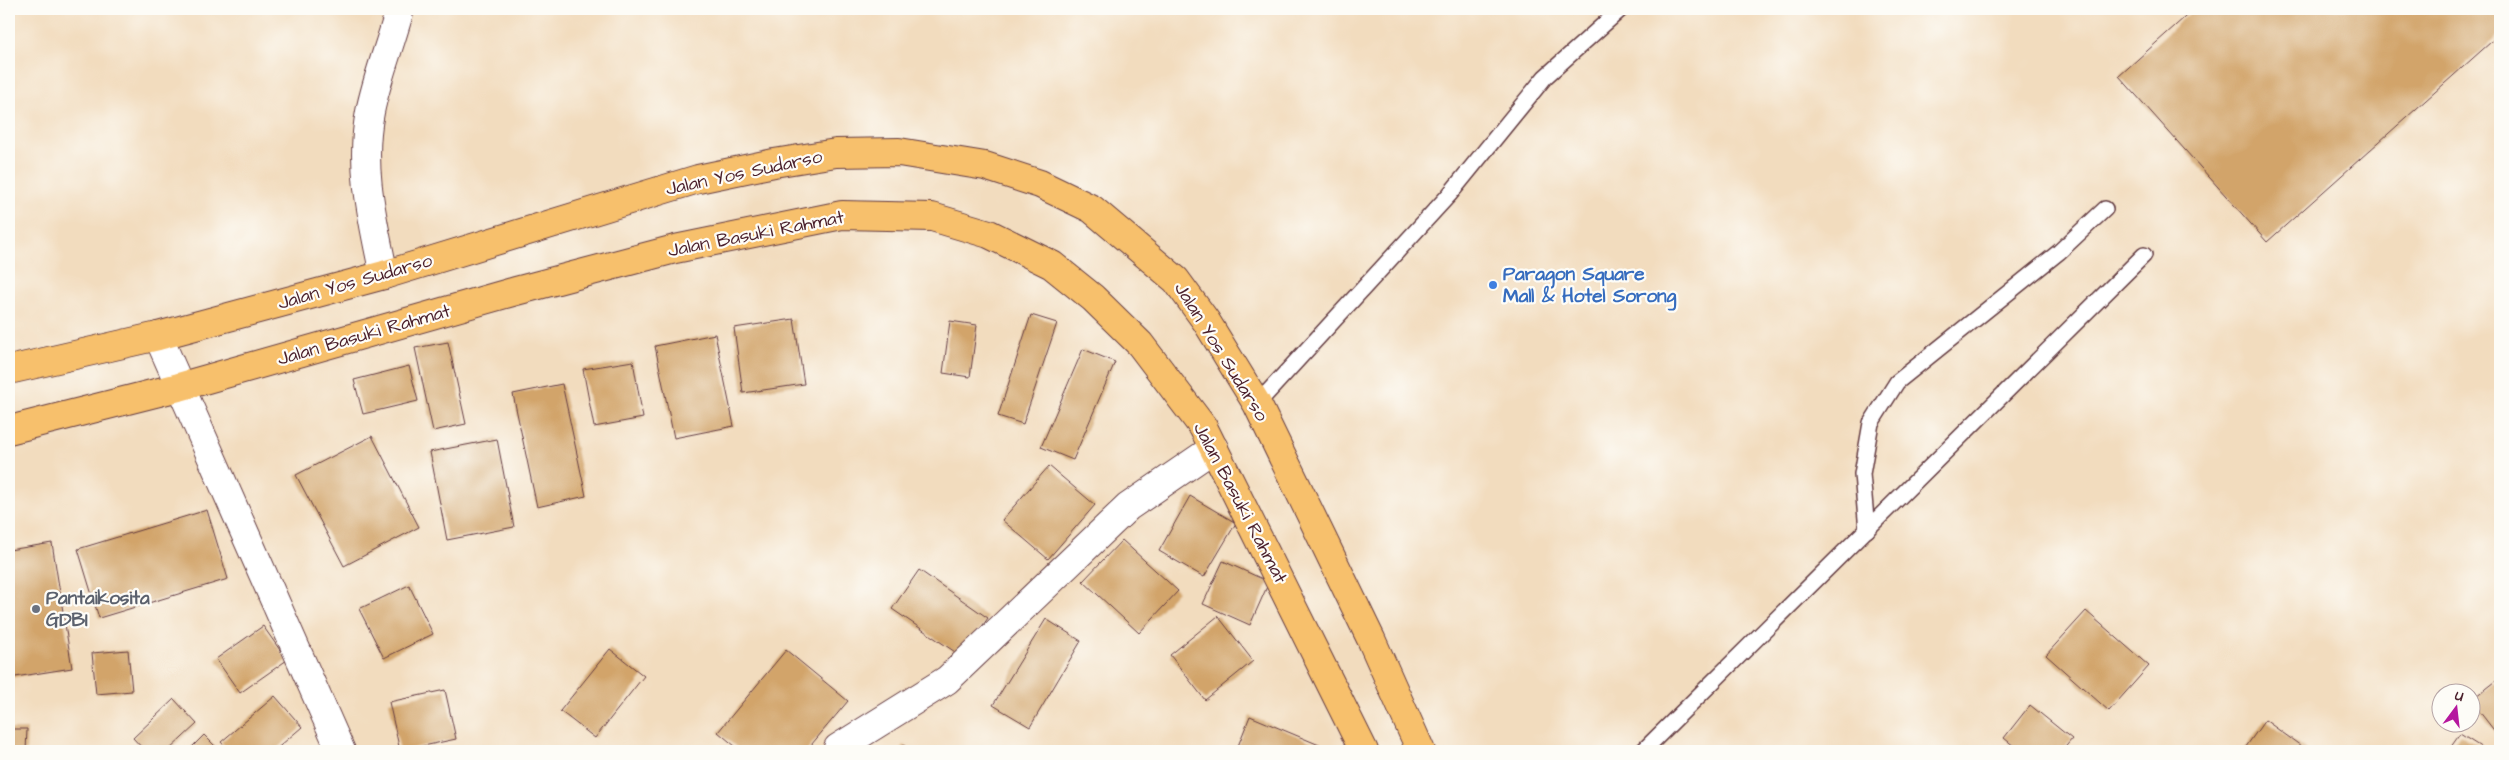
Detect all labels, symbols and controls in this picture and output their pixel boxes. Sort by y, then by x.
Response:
street label: Jalan Yos Sudarso [663,143,825,203]
street label: Jalan Basuki Rahmat [666,204,847,264]
street label: Jalan Yos Sudarso [275,247,436,317]
place label: Paragon Square Mall & Hotel Sorong [1503,261,1677,311]
street label: Jalan Yos Sudarso [1167,277,1275,427]
marker: Paragon Square Mall & Hotel Sorong [1487,279,1499,291]
street label: Jalan Basuki Rahmat [274,297,454,373]
street label: Jalan Basuki Rahmat [1186,418,1294,589]
place label: Pantaikosita GDBI [46,585,150,634]
marker: Pantaikosita GDBI [30,603,42,615]
north arrow [2432,682,2482,732]
text: U [2453,686,2466,707]

